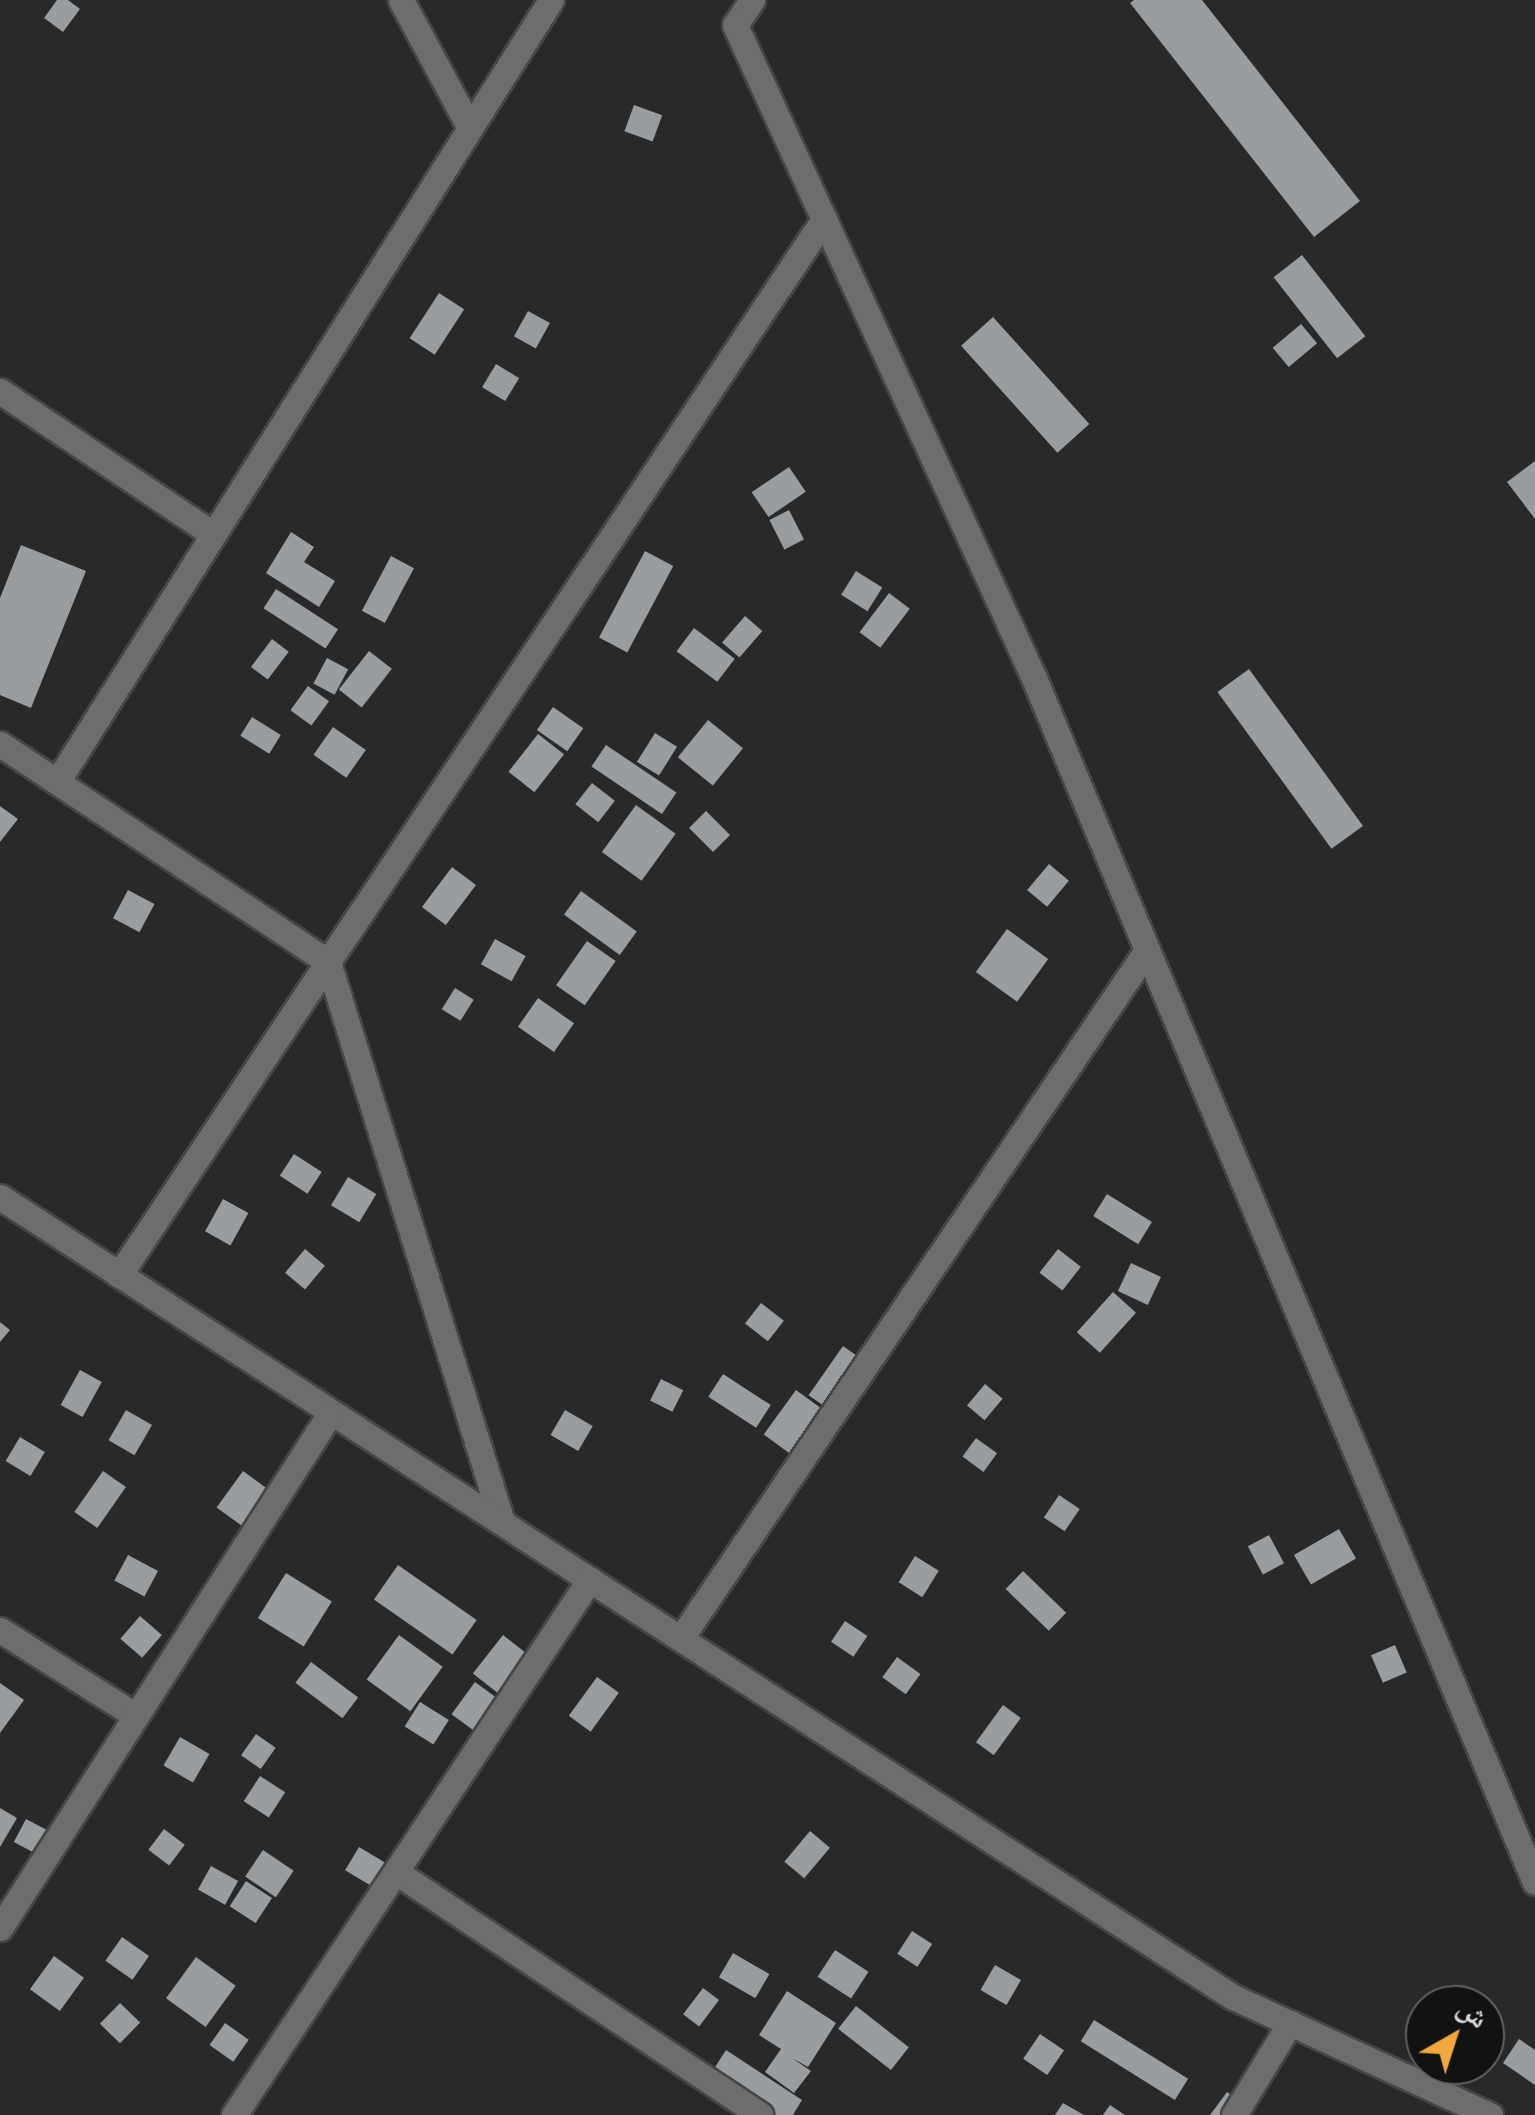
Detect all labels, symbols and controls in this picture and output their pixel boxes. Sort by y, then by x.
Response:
north arrow [1405,1985,1505,2085]
text: ش [1448,1988,1497,2038]

